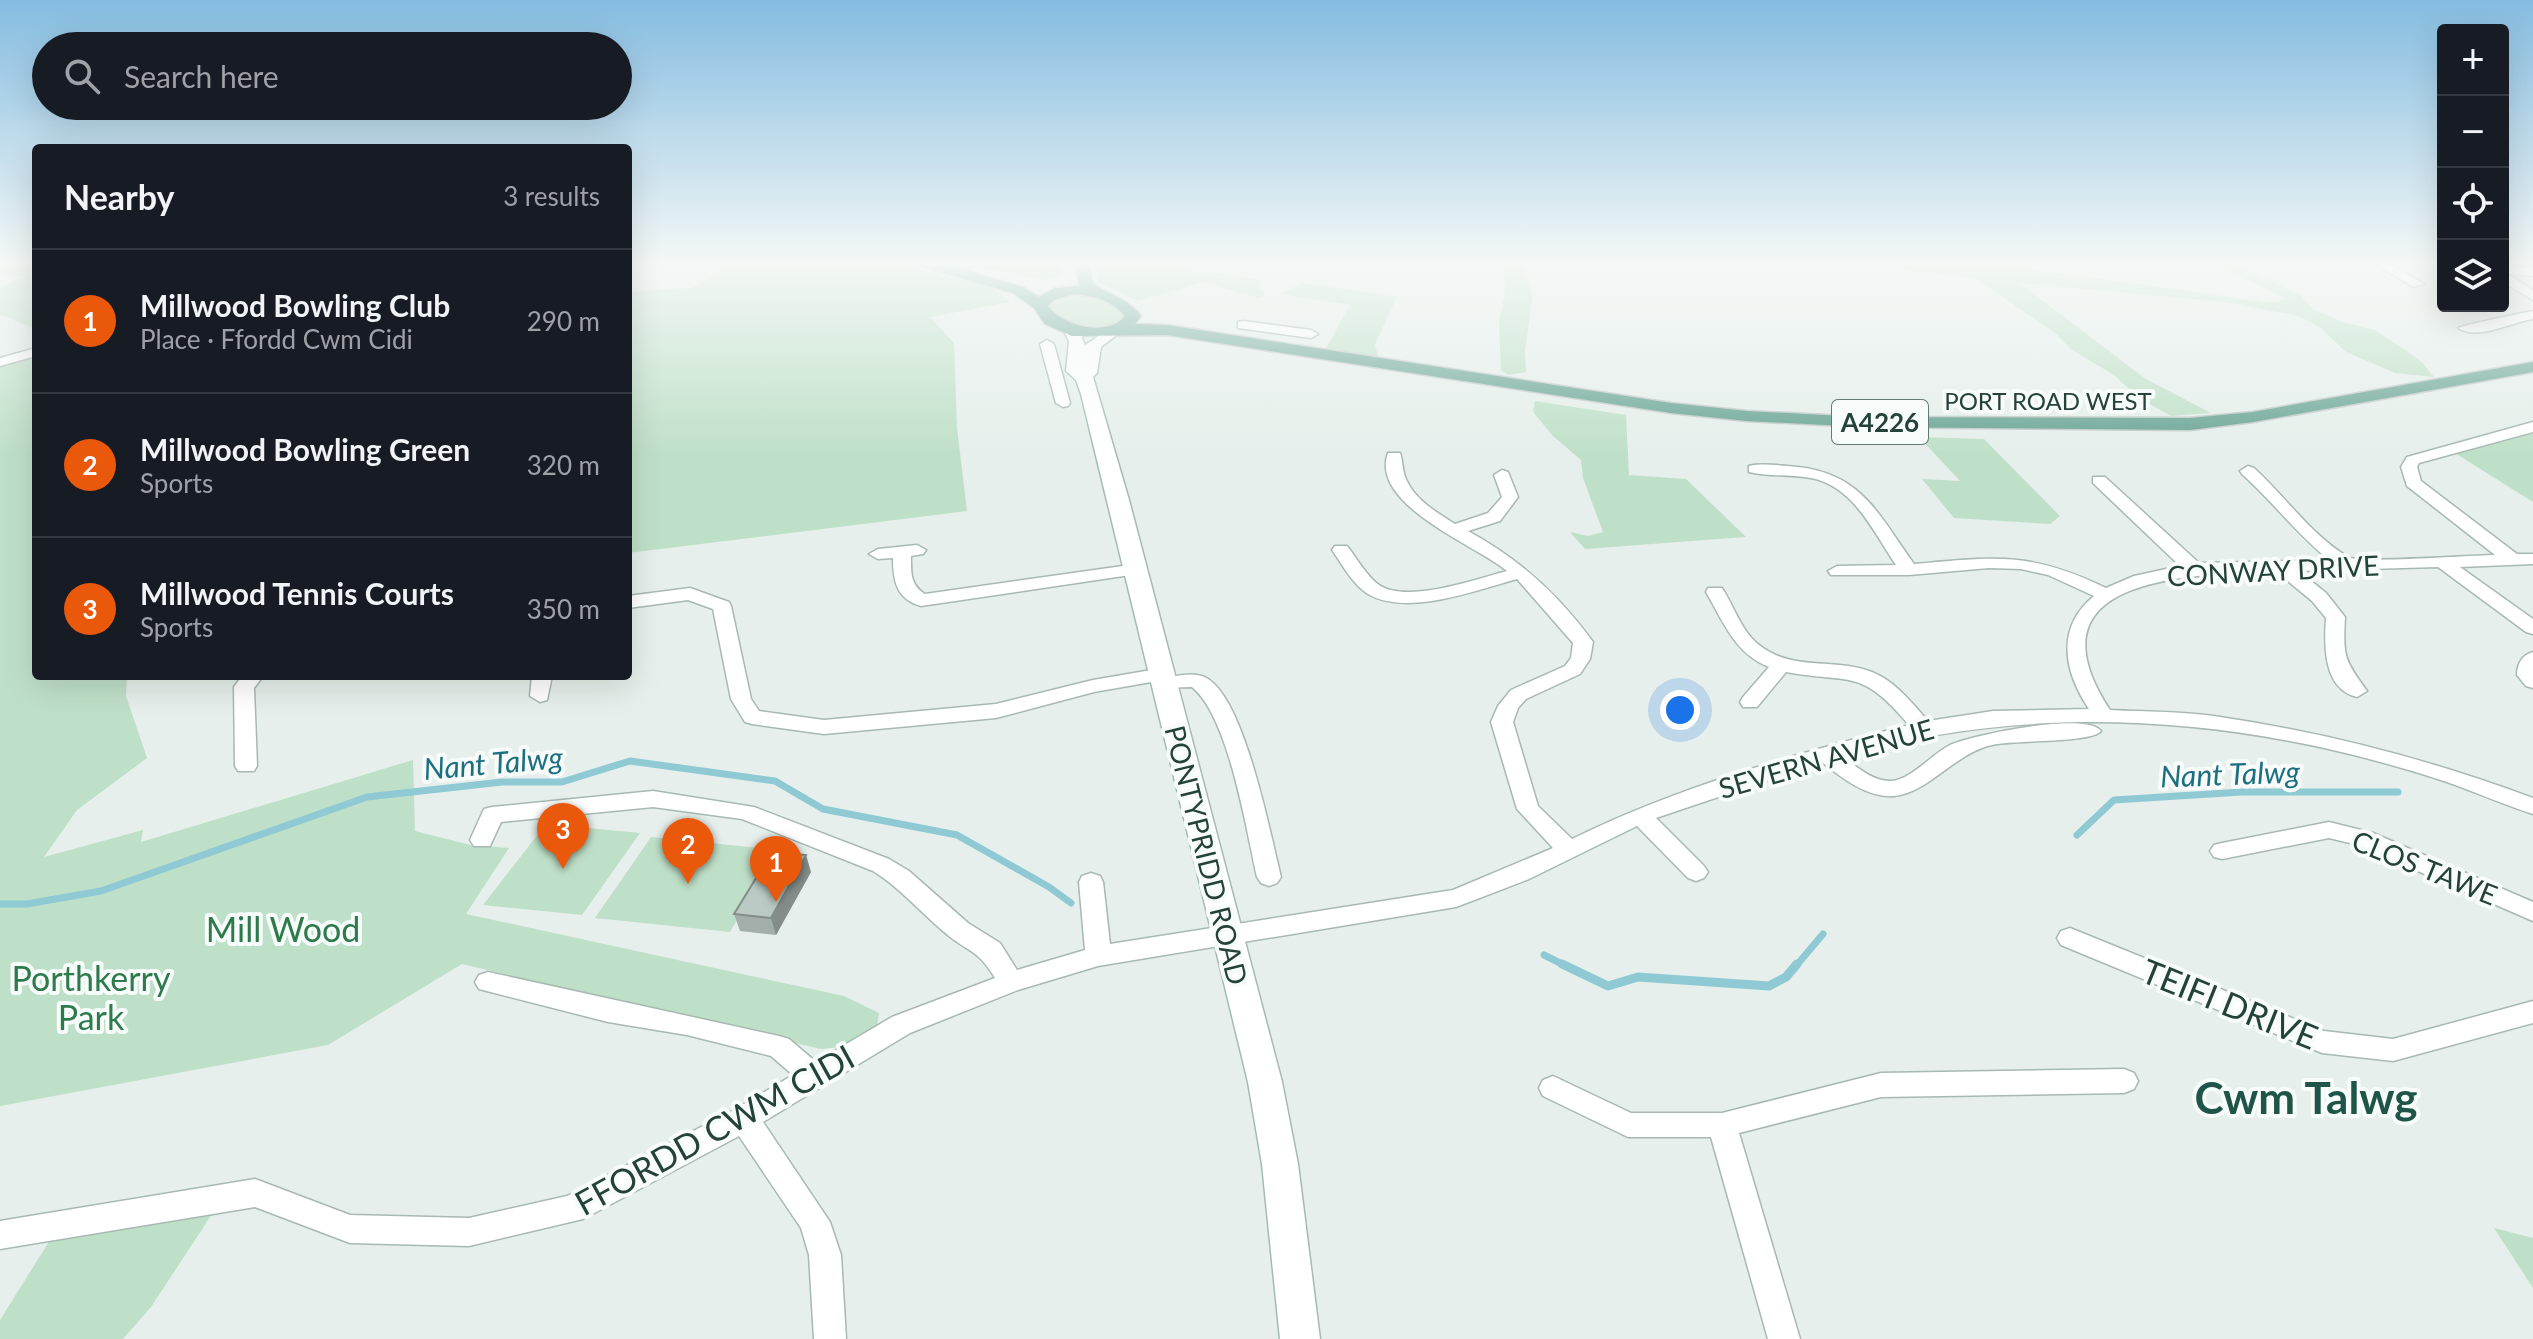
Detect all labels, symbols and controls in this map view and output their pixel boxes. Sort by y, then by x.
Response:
map controls [2437,24,2509,312]
button: + [2437,24,2509,96]
search box [32,32,632,120]
icon: search [60,54,104,98]
text: Search here [124,58,279,94]
button: − [2437,96,2509,168]
button: locate [2437,168,2509,240]
text: Nearby [64,176,175,217]
text: 3 results [503,180,600,212]
button: layers [2437,240,2509,312]
text: Millwood Bowling Club [140,287,450,323]
text: 1 [82,305,98,337]
text: 290 m [527,305,600,337]
text: Place · Ffordd Cwm Cidi [140,323,413,355]
street label: PORT ROAD WEST [1944,386,2152,415]
road number: A4226 [1832,400,1928,444]
text: Millwood Bowling Green [140,431,470,467]
text: 2 [82,449,98,481]
text: 320 m [527,449,600,481]
text: Sports [140,467,213,499]
street label: CONWAY DRIVE [2166,547,2380,593]
text: Millwood Tennis Courts [140,575,454,611]
text: 3 [82,593,98,625]
text: 350 m [527,593,600,625]
text: Sports [140,611,213,643]
your location [1660,690,1700,730]
street label: SEVERN AVENUE [1714,711,1938,805]
street label: PONTYPRIDD ROAD [1158,722,1256,988]
water label: Nant Talwg [422,738,565,786]
water label: Nant Talwg [2159,753,2301,793]
pin: 3 [537,803,589,869]
pin: 2 [662,818,714,884]
street label: CLOS TAWE [2347,822,2503,912]
pin: 1 [750,836,802,902]
park label: Mill Wood [206,908,360,949]
street label: TEIFI DRIVE [2136,949,2324,1057]
park label: Porthkerry Park [12,957,171,1037]
street label: FFORDD CWM CIDI [567,1035,861,1223]
district label: Cwm Talwg [2194,1071,2418,1123]

